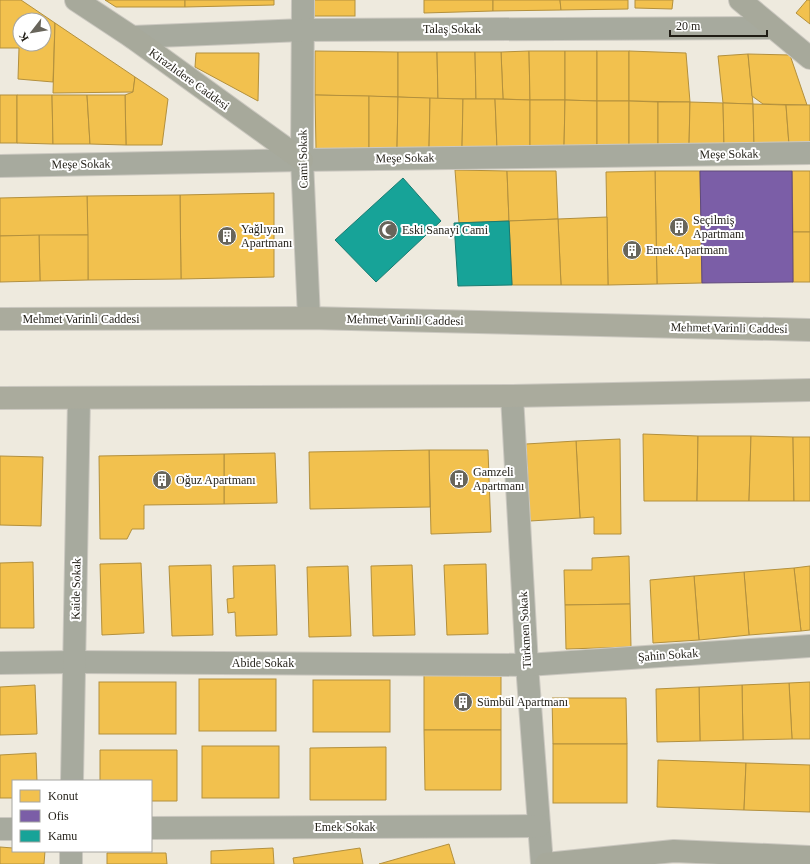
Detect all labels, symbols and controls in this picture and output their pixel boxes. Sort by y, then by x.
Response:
north arrow [12,12,52,52]
scale bar [670,12,767,38]
text: 20 m [676,19,701,33]
street label: Talaş Sokak [423,22,481,36]
text: K [16,30,31,44]
street label: Kirazlıdere Caddesi [146,45,232,113]
street label: Cami Sokak [295,129,311,189]
street label: Meşe Sokak [699,146,759,162]
street label: Meşe Sokak [375,150,435,166]
street label: Meşe Sokak [51,156,111,172]
place label: Seçilmiş Apartmanı [693,213,745,241]
building icon: Seçilmiş Apartmanı [668,216,690,238]
mosque icon: Eski Sanayi Cami [377,219,399,241]
place label: Yağlıyan Apartmanı [241,222,293,250]
place label: Eski Sanayi Cami [402,223,489,237]
building icon: Yağlıyan Apartmanı [216,225,238,247]
building icon: Emek Apartmanı [621,239,643,261]
place label: Emek Apartmanı [646,243,728,257]
street label: Mehmet Varinli Caddesi [22,312,140,326]
street label: Mehmet Varinli Caddesi [346,312,464,328]
street label: Mehmet Varinli Caddesi [670,320,788,336]
place label: Gamzeli Apartmanı [473,465,525,493]
building icon: Gamzeli Apartmanı [448,468,470,490]
building icon: Oğuz Apartmanı [151,469,173,491]
place label: Oğuz Apartmanı [176,473,256,487]
street label: Kaide Sokak [68,558,84,620]
street label: Türkmen Sokak [516,591,534,669]
street label: Şahin Sokak [637,646,699,664]
street label: Abide Sokak [232,656,294,670]
building icon: Sümbül Apartmanı [452,691,474,713]
place label: Sümbül Apartmanı [477,695,569,709]
legend [12,780,152,852]
text: Konut [48,789,79,803]
text: Ofis [48,809,69,823]
street label: Emek Sokak [315,820,376,834]
text: Kamu [48,829,77,843]

